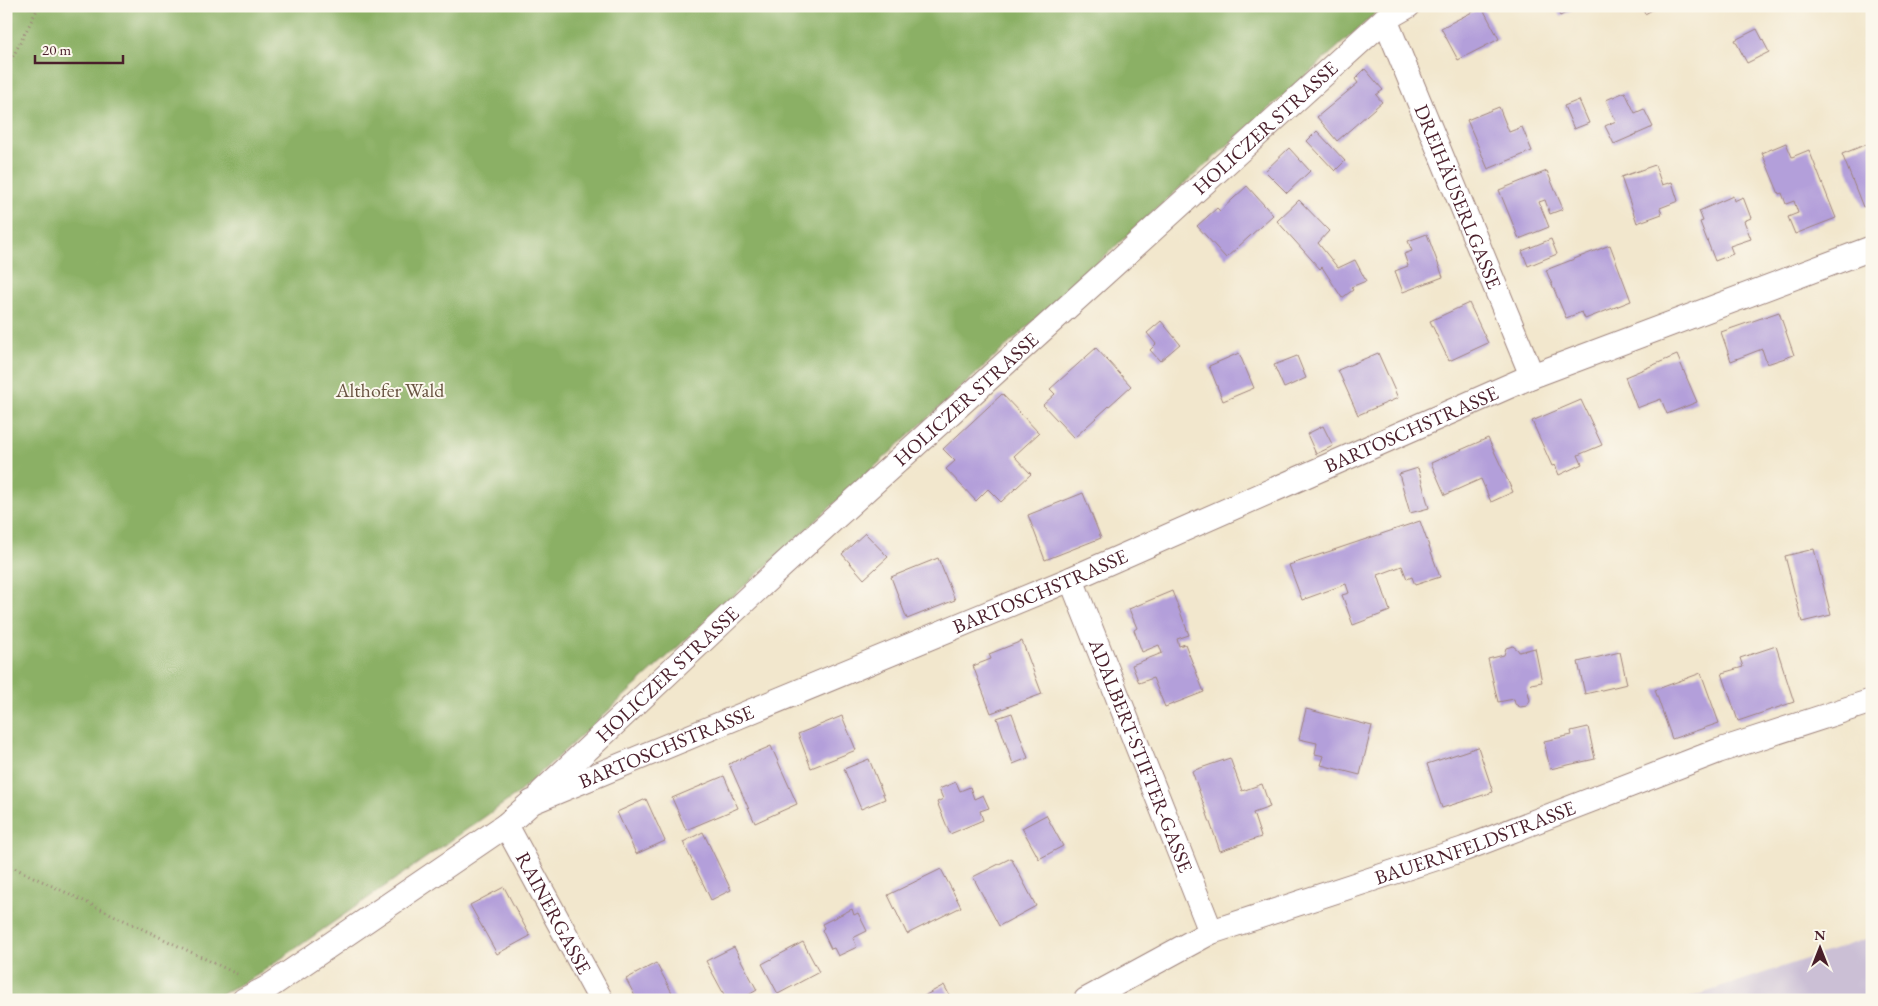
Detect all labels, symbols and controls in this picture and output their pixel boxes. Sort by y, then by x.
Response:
scale bar [35,32,122,64]
text: 20 m [42,40,71,59]
street label: HOLICZER STRASSE [1187,55,1343,200]
street label: DREIHÄUSERLGASSE [1409,100,1508,293]
street label: HOLICZER STRASSE [888,327,1044,472]
park label: Althofer Wald [335,377,445,403]
street label: BARTOSCHSTRASSE [1320,380,1502,479]
street label: BARTOSCHSTRASSE [949,543,1132,640]
street label: HOLICZER STRASSE [590,600,744,748]
street label: ADALBERT-STIFTER-GASSE [1083,634,1199,876]
street label: BARTOSCHSTRASSE [574,699,758,794]
street label: BAUERNFELDSTRASSE [1371,794,1579,890]
street label: RAINERGASSE [510,847,597,979]
north arrow [1796,924,1846,974]
text: N [1814,926,1826,944]

